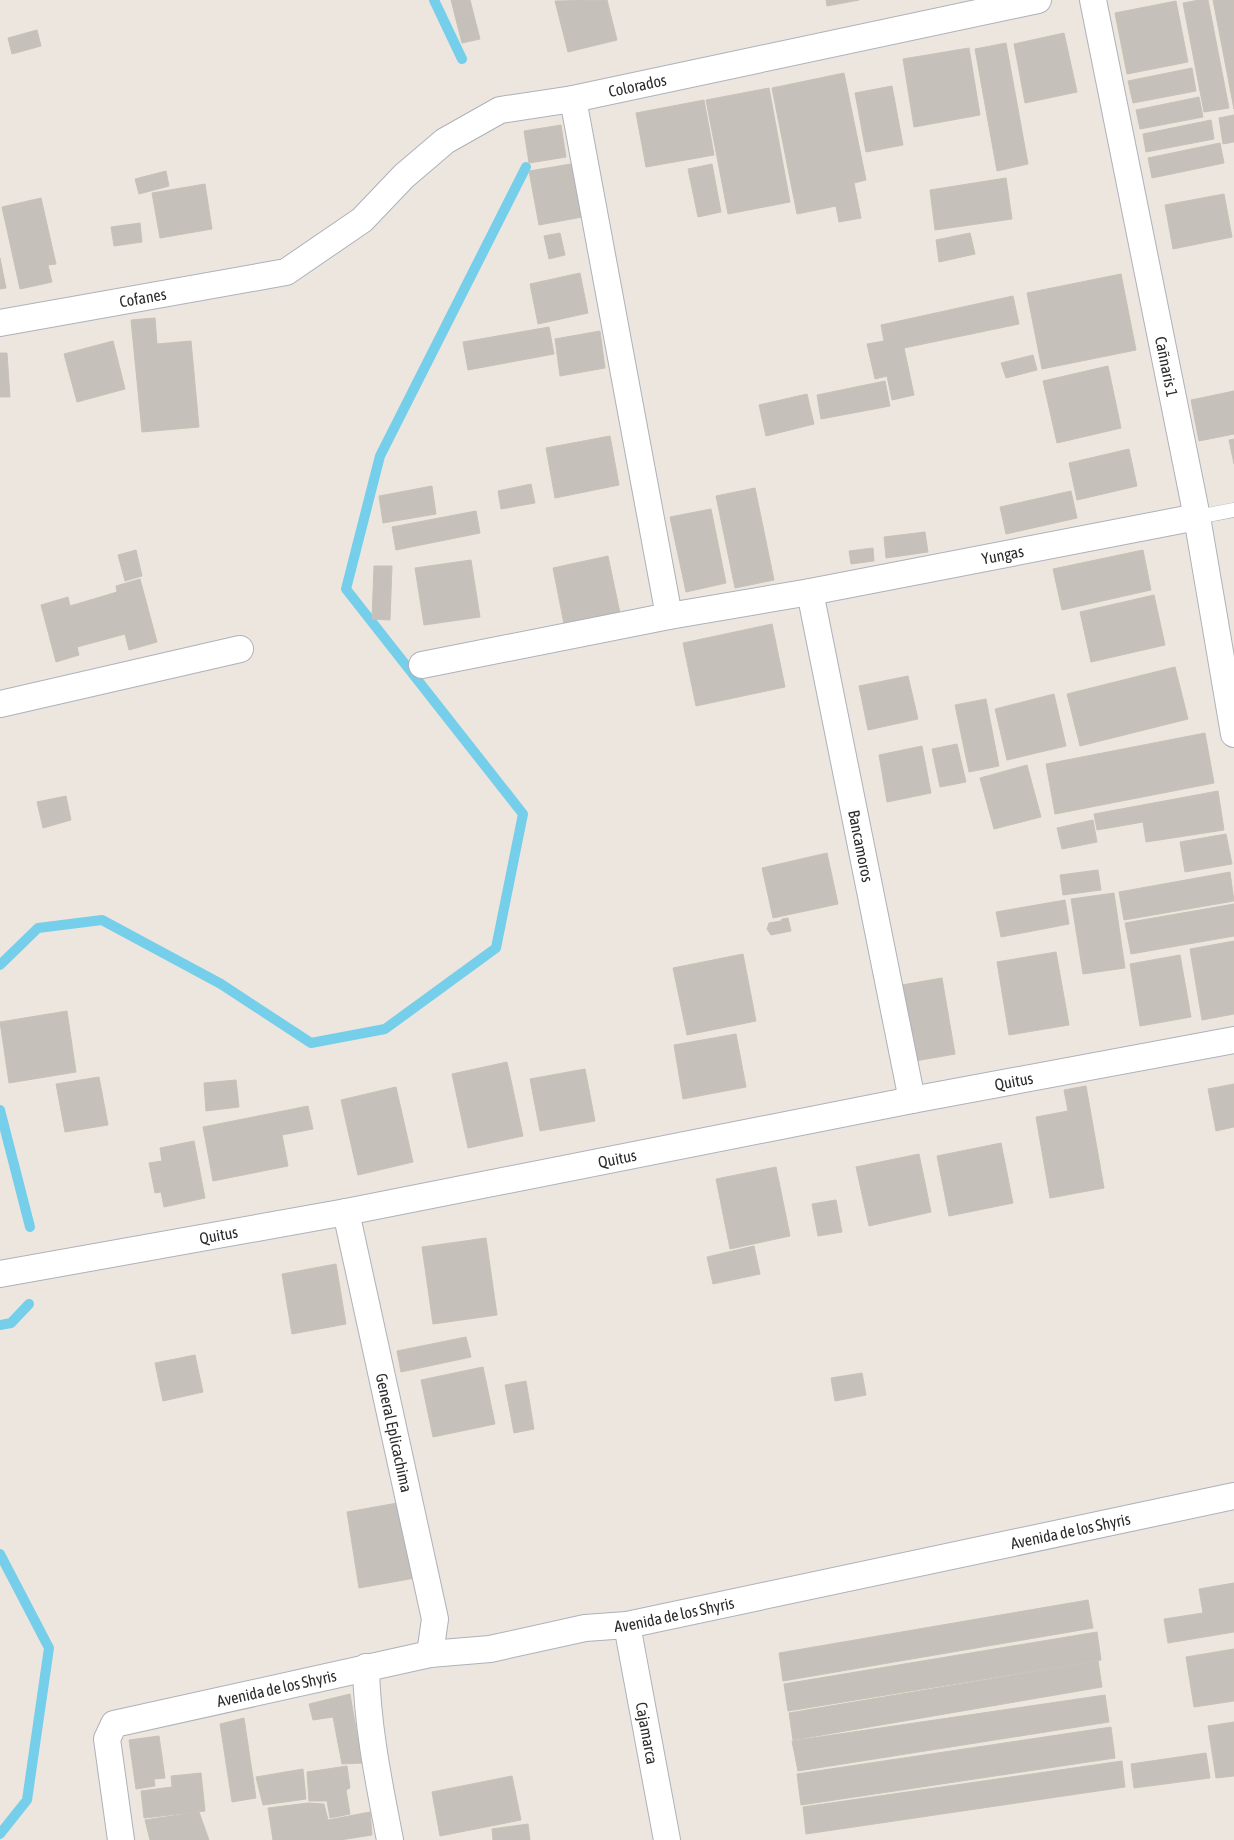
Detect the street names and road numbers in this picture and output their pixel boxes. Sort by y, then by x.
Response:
street label: Colorados [607,70,668,100]
street label: Cofanes [118,284,168,311]
street label: Cañnaris 1 [1152,335,1182,399]
street label: Yungas [980,542,1025,568]
street label: Bancamoros [845,808,877,884]
street label: Quitus [993,1069,1035,1093]
street label: Quitus [596,1146,638,1171]
street label: Quitus [198,1223,240,1247]
street label: General Eplicachima [373,1372,416,1494]
street label: Avenida de los Shyris [1009,1509,1132,1552]
street label: Avenida de los Shyris [614,1593,736,1635]
street label: Avenida de los Shyris [215,1666,338,1710]
street label: Cajamarca [633,1701,662,1766]

